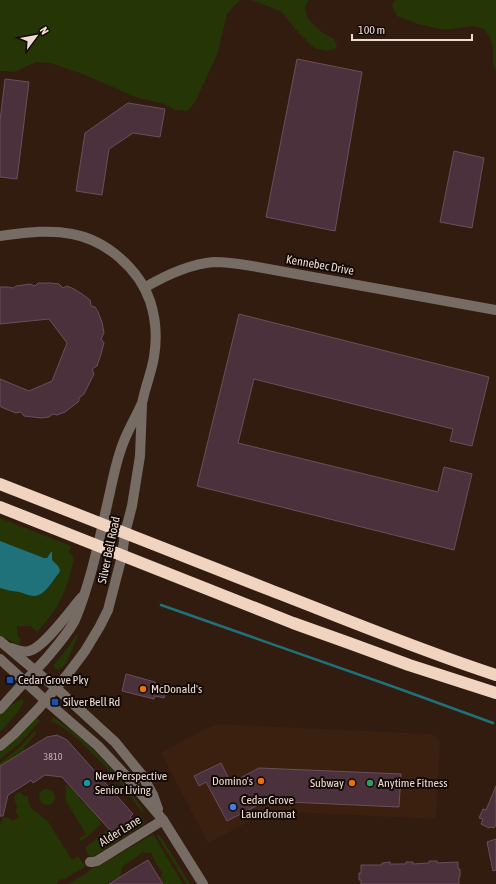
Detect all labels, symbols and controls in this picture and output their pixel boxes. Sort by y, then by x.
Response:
north arrow [16,16,56,56]
scale bar [352,16,472,42]
text: 100 m [358,23,385,37]
text: N [38,25,51,37]
street label: Kennebec Drive [285,252,355,278]
street label: Silver Bell Road [95,515,123,585]
place label: Cedar Grove Pky [18,673,89,687]
marker: Cedar Grove Pky [5,675,15,685]
place label: McDonald's [151,682,202,696]
marker: McDonald's [138,684,148,694]
place label: Silver Bell Rd [63,695,120,709]
marker: Silver Bell Rd [50,697,60,707]
house number: 3810 [44,751,63,762]
place label: New Perspective Senior Living [95,769,167,797]
place label: Domino's [212,774,253,788]
marker: Domino's [256,776,266,786]
place label: Subway [310,776,344,790]
place label: Anytime Fitness [378,776,447,790]
marker: New Perspective Senior Living [82,778,92,788]
marker: Subway [347,778,357,788]
marker: Anytime Fitness [365,778,375,788]
place label: Cedar Grove Laundromat [241,793,296,821]
marker: Cedar Grove Laundromat [228,802,238,812]
street label: Alder Lane [96,813,144,849]

